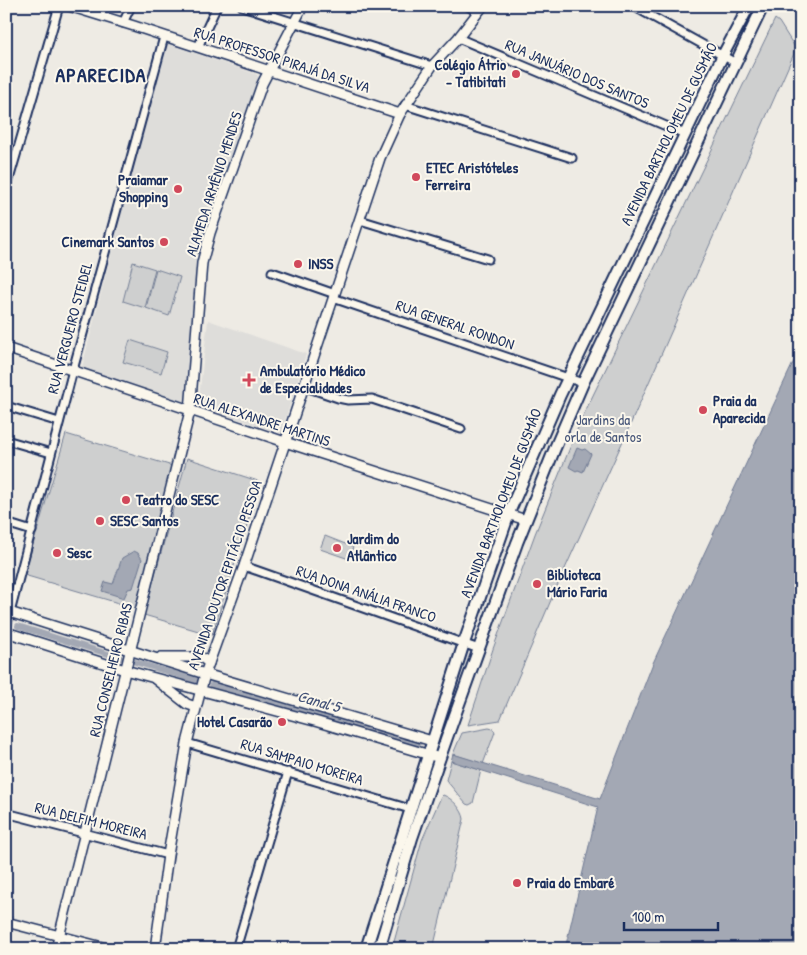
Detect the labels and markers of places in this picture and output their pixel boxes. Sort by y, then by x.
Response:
place label: Colégio Átrio - Tatibitati [435,54,506,92]
marker: Colégio Átrio - Tatibitati [510,68,522,80]
place label: ETEC Aristóteles Ferreira [425,157,518,195]
place label: Praiamar Shopping [118,169,168,208]
marker: ETEC Aristóteles Ferreira [410,171,422,183]
marker: Praiamar Shopping [172,183,184,195]
place label: Cinemark Santos [62,231,154,252]
marker: Cinemark Santos [158,236,170,248]
place label: INSS [308,253,333,274]
marker: INSS [292,258,304,270]
place label: Ambulatório Médico de Especialidades [260,360,365,399]
marker: Ambulatório Médico de Especialidades [242,373,256,387]
place label: Praia da Aparecida [713,390,765,429]
marker: Praia da Aparecida [697,404,709,416]
place label: Teatro do SESC [135,489,219,510]
marker: Teatro do SESC [120,494,132,506]
place label: SESC Santos [110,510,179,531]
marker: SESC Santos [94,515,106,527]
place label: Jardim do Atlântico [347,528,399,566]
place label: Sesc [67,542,93,563]
marker: Jardim do Atlântico [331,542,343,554]
marker: Sesc [51,547,63,559]
place label: Biblioteca Mário Faria [547,564,607,602]
marker: Biblioteca Mário Faria [531,578,543,590]
place label: Hotel Casarão [197,711,272,732]
marker: Hotel Casarão [276,716,288,728]
place label: Praia do Embaré [527,872,615,893]
marker: Praia do Embaré [511,877,523,889]

